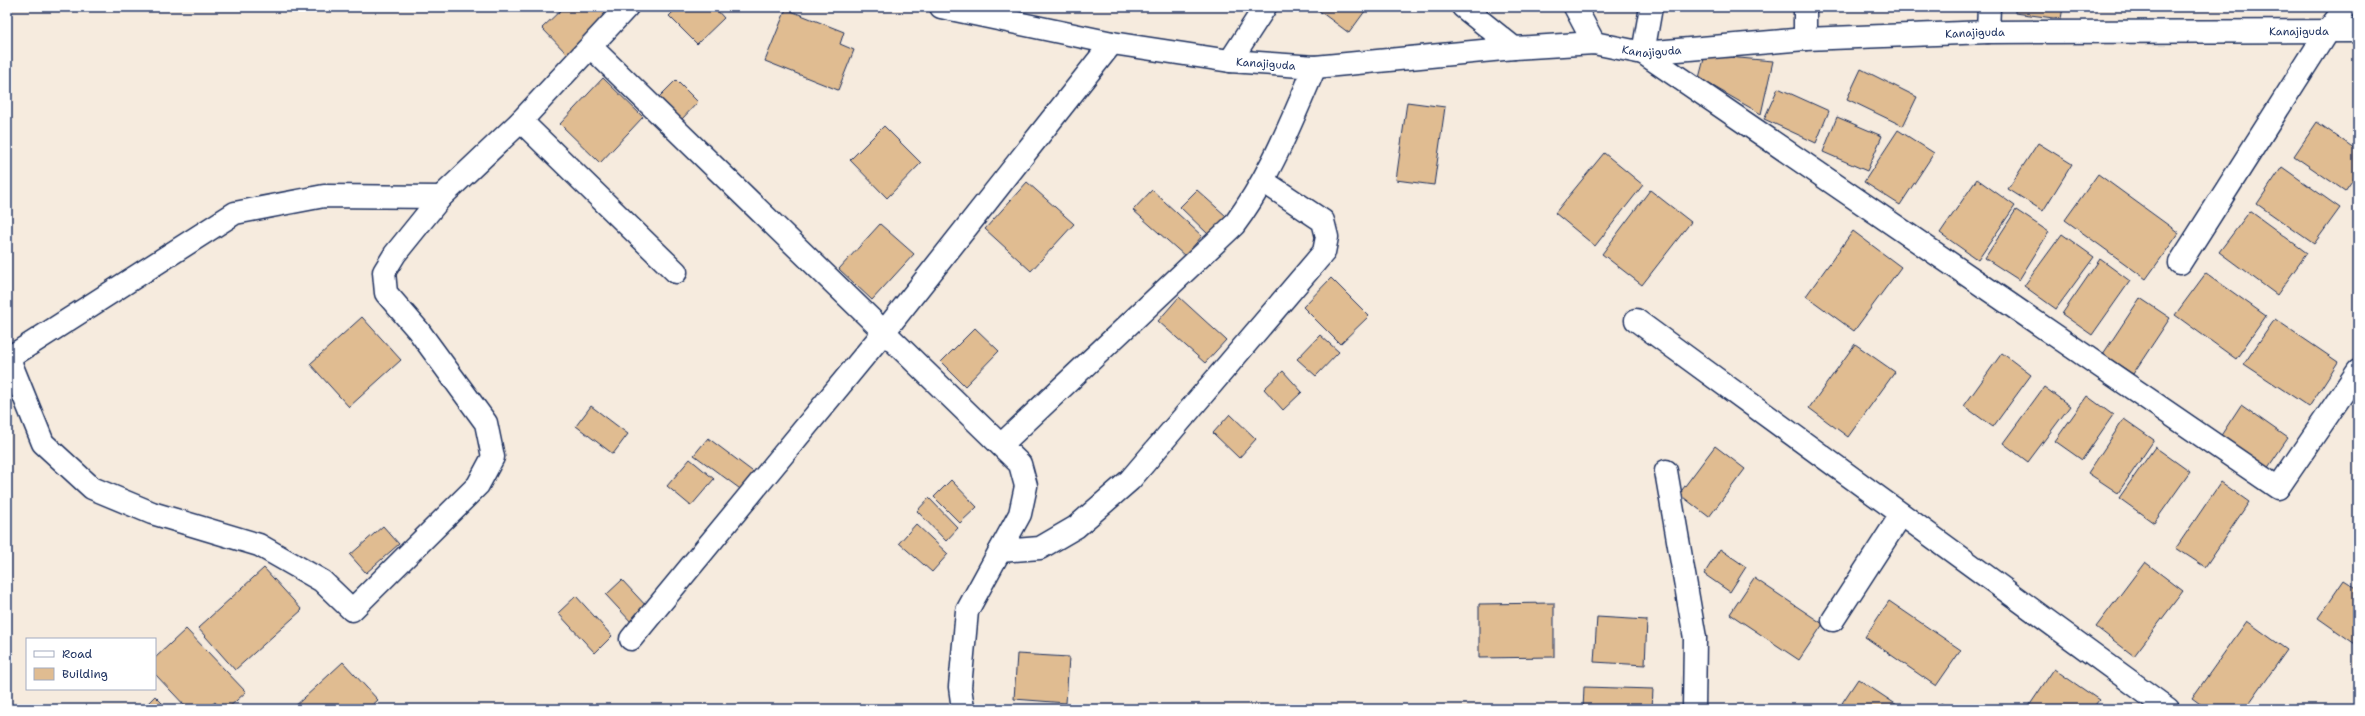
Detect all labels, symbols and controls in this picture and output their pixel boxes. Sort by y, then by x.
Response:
street label: Kanajiguda [1945,24,2005,41]
street label: Kanajiguda [2269,24,2329,39]
street label: Kanajiguda [1621,41,1682,61]
street label: Kanajiguda [1235,54,1296,73]
legend [26,638,156,690]
text: Road [62,646,93,662]
text: Building [62,666,108,682]

